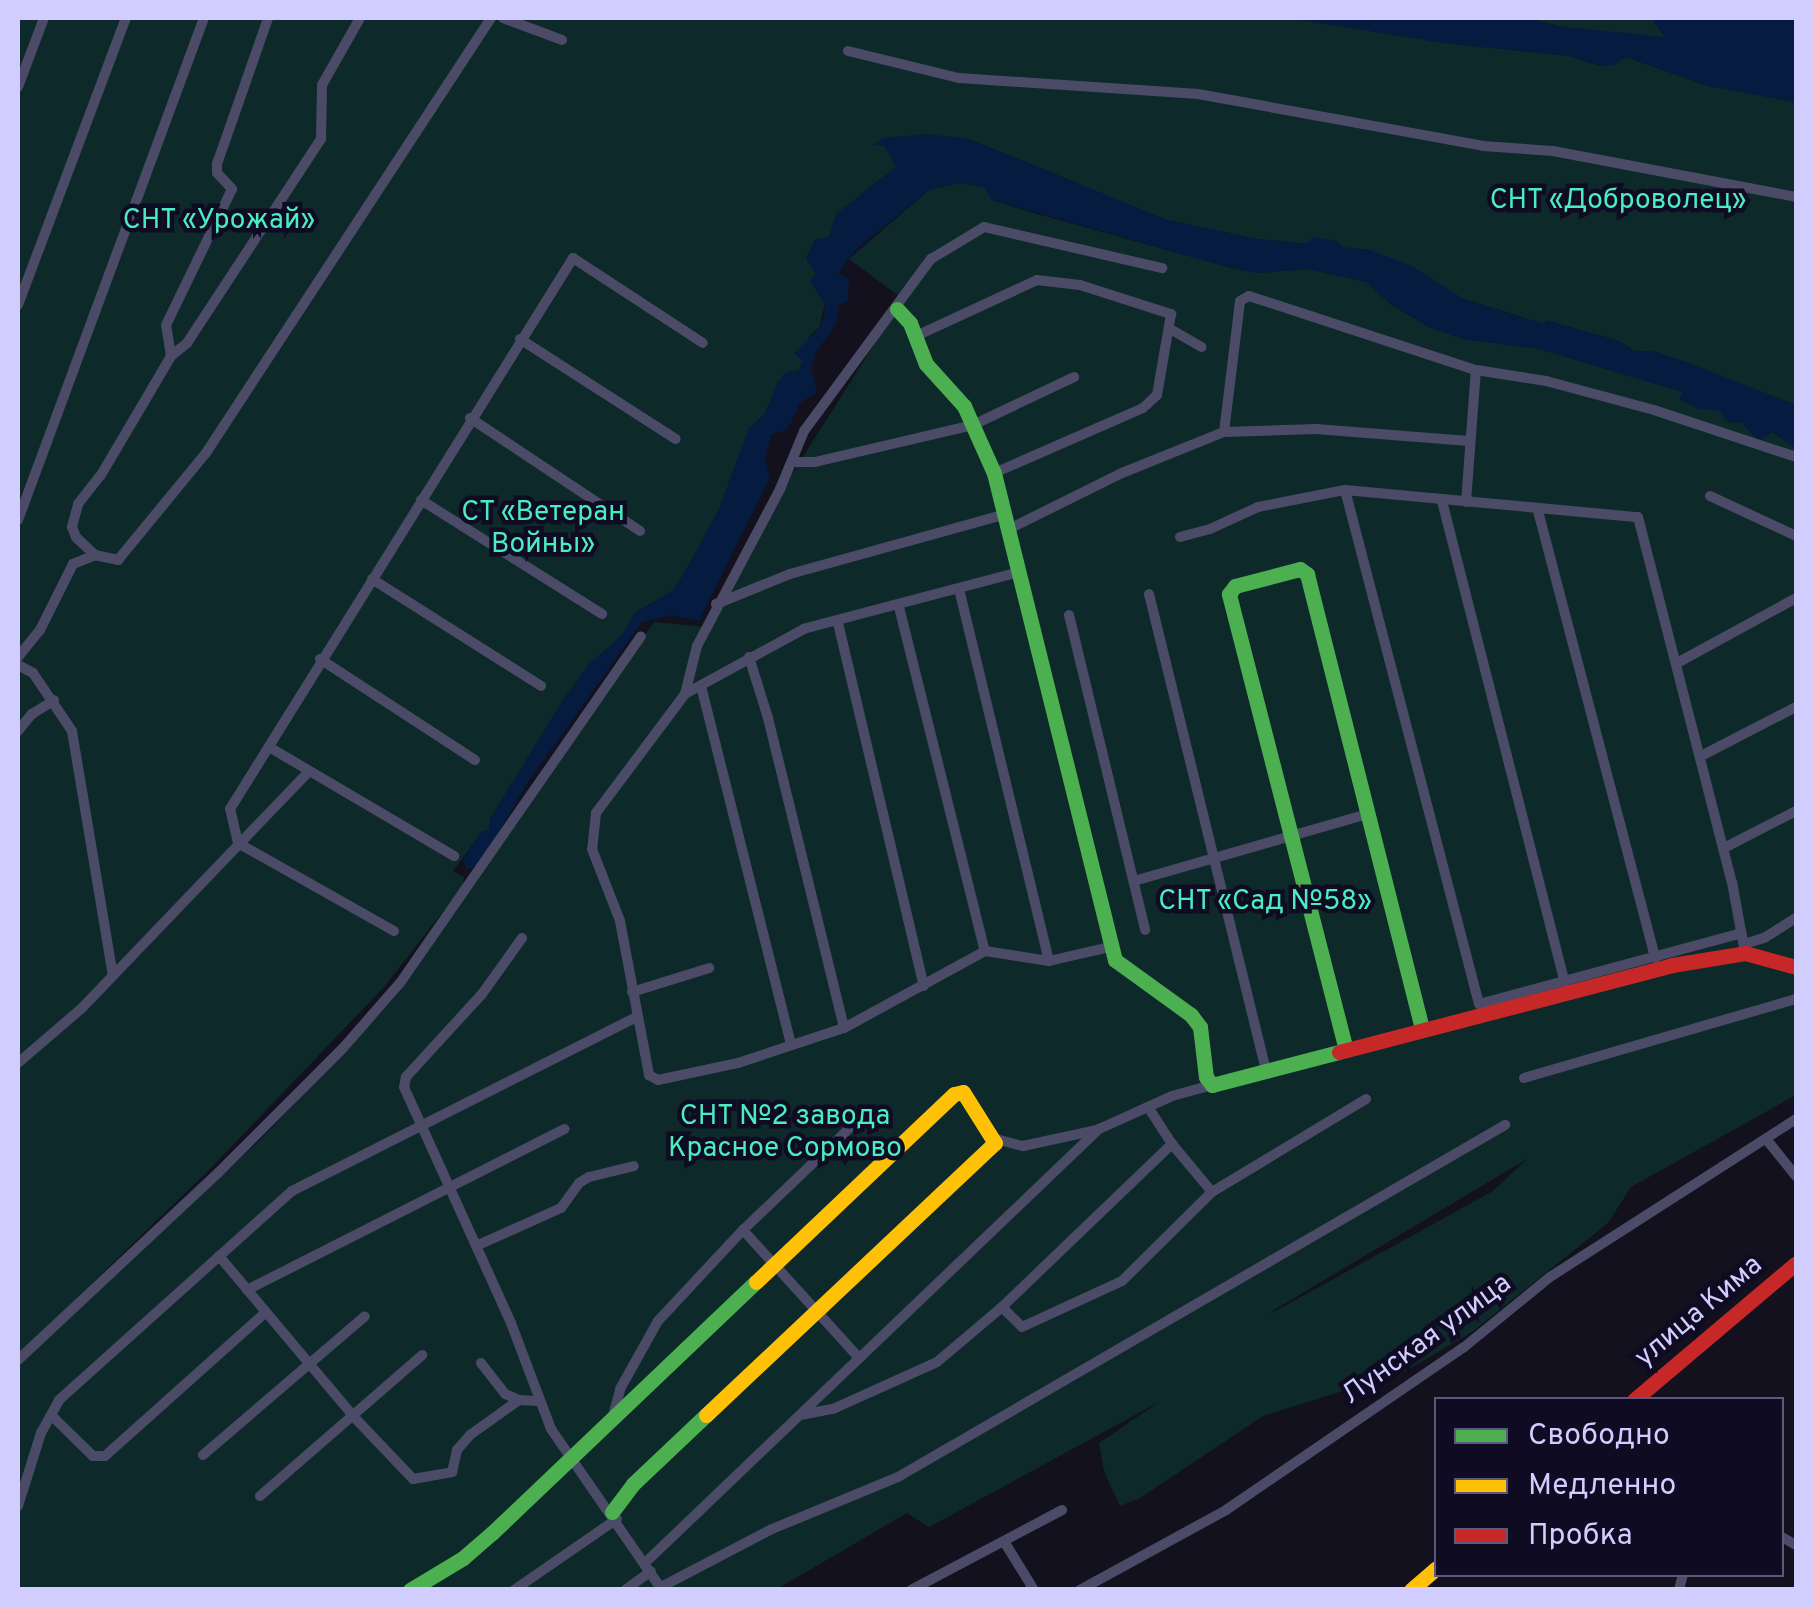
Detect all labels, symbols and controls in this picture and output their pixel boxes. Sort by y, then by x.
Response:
park label: СНТ «Доброволец» [1489,184,1747,218]
park label: СНТ «Урожай» [122,204,316,238]
park label: СТ «Ветеран Войны» [461,496,625,562]
park label: СНТ «Сад №58» [1158,885,1372,919]
park label: СНТ №2 завода Красное Сормово [668,1100,902,1166]
street label: улица Кима [1628,1249,1770,1375]
street label: Лунская улица [1336,1267,1518,1413]
legend [1434,1397,1784,1577]
text: Свободно [1528,1418,1670,1455]
text: Медленно [1528,1468,1676,1505]
text: Пробка [1528,1518,1633,1555]

